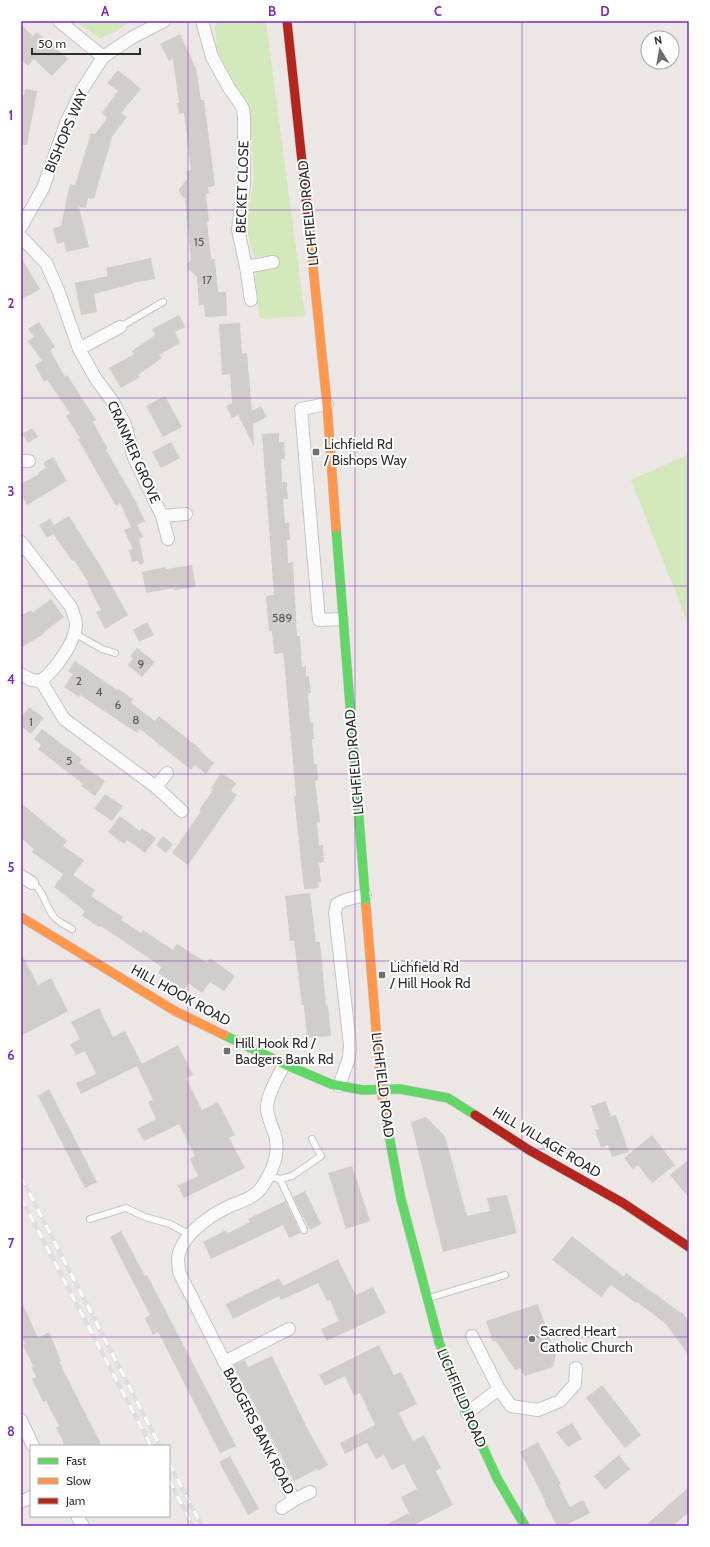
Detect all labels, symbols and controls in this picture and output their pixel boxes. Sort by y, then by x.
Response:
text: A [101,3,110,19]
text: B [268,3,276,19]
text: C [434,3,442,19]
text: D [600,3,610,19]
scale bar [32,30,140,56]
north arrow [640,30,680,70]
text: N [653,33,663,48]
text: 50 m [38,36,66,51]
street label: BISHOPS WAY [40,86,92,175]
text: 1 [9,107,13,123]
street label: BECKET CLOSE [231,140,253,234]
street label: LICHFIELD ROAD [294,159,322,267]
house number: 15 [194,234,204,249]
house number: 17 [202,272,212,287]
text: 2 [8,295,15,311]
street label: CRANMER GROVE [103,398,165,507]
place label: Lichfield Rd / Bishops Way [323,435,407,469]
marker: Lichfield Rd / Bishops Way [311,447,321,457]
text: 3 [7,483,15,499]
house number: 589 [272,610,292,625]
house number: 9 [138,656,145,671]
text: 4 [7,671,15,687]
house number: 2 [76,673,82,688]
house number: 4 [96,684,103,699]
house number: 6 [115,697,122,712]
street label: LICHFIELD ROAD [340,708,368,816]
house number: 8 [132,712,140,727]
house number: 1 [29,714,33,729]
house number: 5 [66,753,72,768]
text: 5 [8,859,15,875]
place label: Lichfield Rd / Hill Hook Rd [389,958,471,992]
street label: HILL HOOK ROAD [128,960,234,1030]
marker: Lichfield Rd / Hill Hook Rd [377,970,387,980]
street label: LICHFIELD ROAD [368,1031,398,1139]
place label: Hill Hook Rd / Badgers Bank Rd [235,1034,334,1068]
marker: Hill Hook Rd / Badgers Bank Rd [222,1046,232,1056]
text: 6 [7,1047,15,1063]
street label: HILL VILLAGE ROAD [489,1102,605,1182]
text: 7 [8,1235,15,1251]
place label: Sacred Heart Catholic Church [540,1322,633,1356]
marker: Sacred Heart Catholic Church [527,1334,537,1344]
street label: LICHFIELD ROAD [433,1346,491,1450]
street label: BADGERS BANK ROAD [219,1365,299,1497]
text: 8 [7,1423,15,1439]
legend [30,1445,170,1517]
text: Fast [66,1453,86,1468]
text: Slow [66,1473,91,1488]
text: Jam [65,1493,85,1508]

